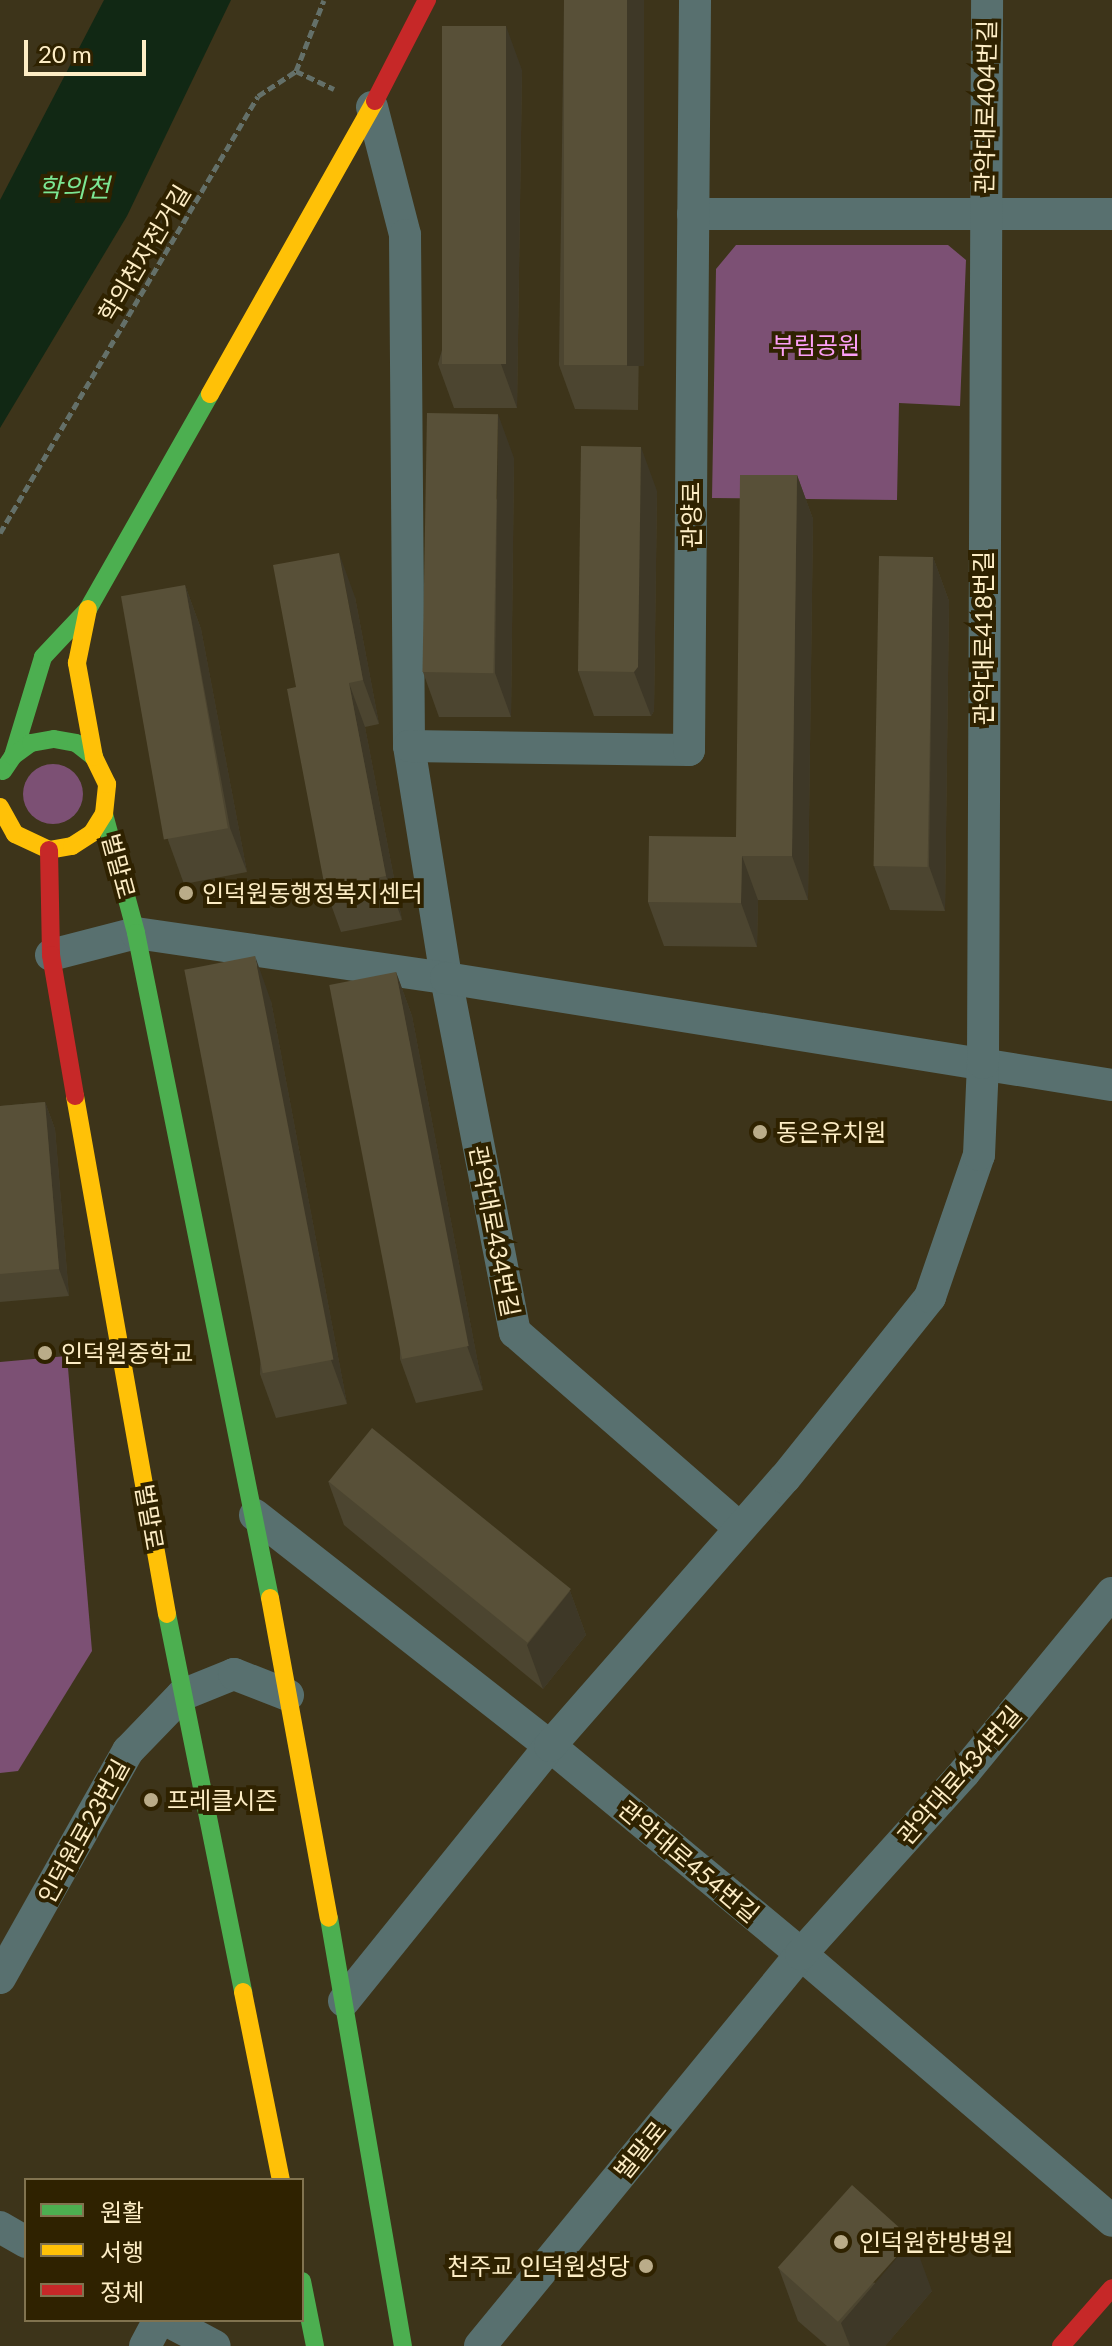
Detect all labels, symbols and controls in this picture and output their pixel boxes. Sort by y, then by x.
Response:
street label: 관악대로404번길 [969,20,1001,194]
scale bar [28,24,150,74]
text: 20 m [38,39,92,68]
water label: 학의천 [38,172,110,204]
street label: 학의천자전거길 [92,179,196,327]
park label: 부림공원 [772,331,860,359]
street label: 관양로 [677,482,705,548]
street label: 관악대로418번길 [969,551,997,725]
street label: 벌말로 [97,830,141,902]
place label: 인덕원동행정복지센터 [202,879,423,907]
marker: 인덕원동행정복지센터 [177,884,195,902]
place label: 동은유치원 [776,1118,886,1146]
marker: 동은유치원 [751,1123,769,1141]
street label: 관악대로434번길 [464,1143,526,1319]
place label: 인덕원중학교 [61,1339,193,1367]
marker: 인덕원중학교 [36,1344,54,1362]
street label: 벌말로 [130,1482,170,1552]
street label: 관악대로434번길 [891,1700,1027,1850]
street label: 인덕원로23번길 [32,1754,134,1908]
place label: 프레클시즌 [167,1786,277,1814]
marker: 프레클시즌 [142,1791,160,1809]
street label: 관악대로454번길 [613,1794,765,1928]
street label: 벌말로 [608,2115,672,2185]
legend [24,2178,304,2322]
text: 원활 [100,2197,144,2226]
place label: 인덕원한방병원 [859,2228,1014,2256]
marker: 인덕원한방병원 [830,2231,852,2253]
text: 서행 [100,2237,144,2266]
place label: 천주교 인덕원성당 [447,2252,630,2280]
marker: 천주교 인덕원성당 [637,2257,655,2275]
text: 정체 [100,2277,144,2306]

